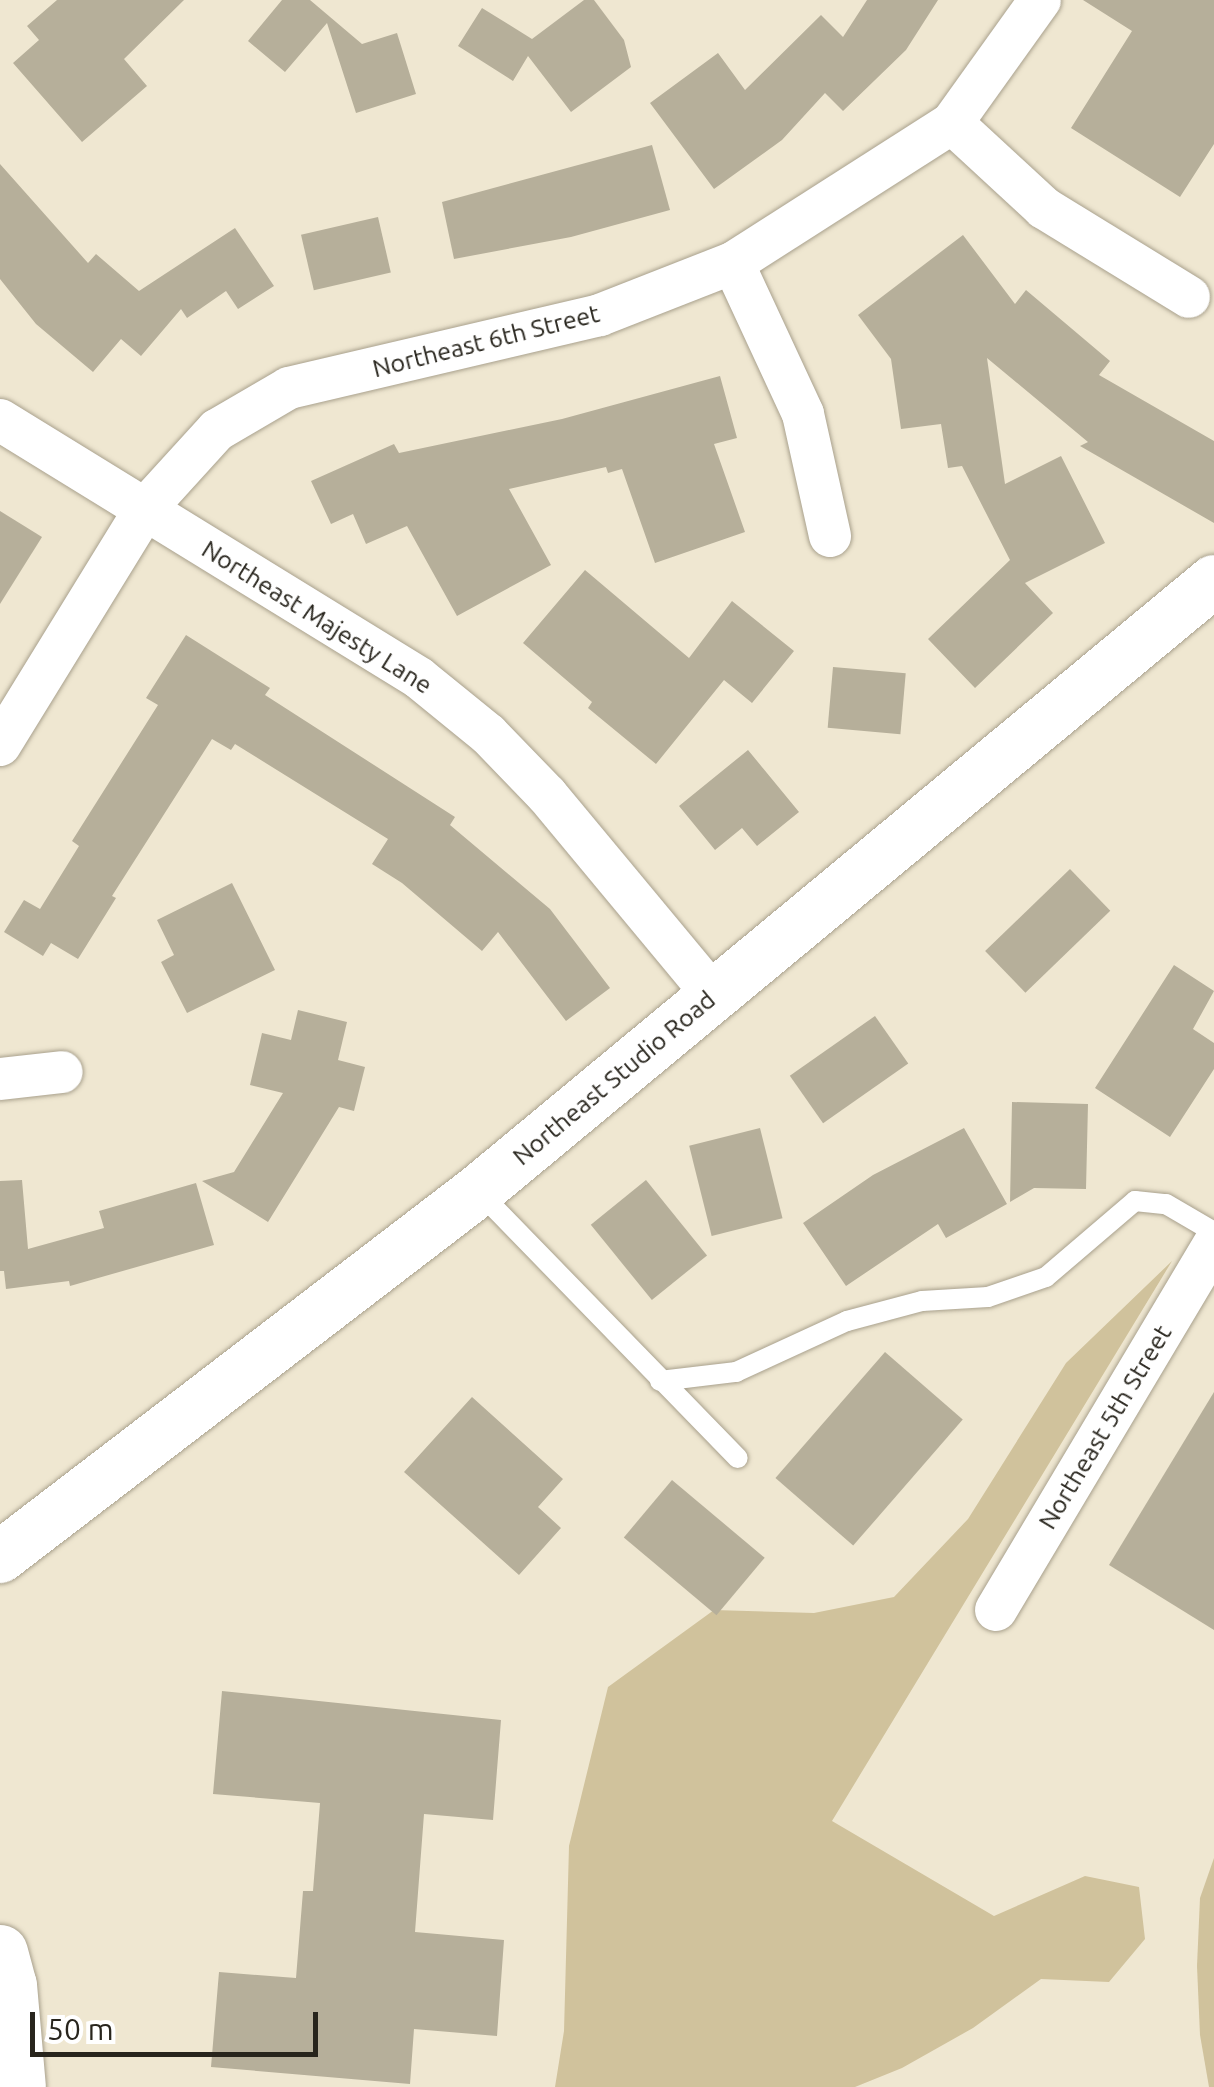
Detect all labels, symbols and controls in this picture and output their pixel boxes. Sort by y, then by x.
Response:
street label: Northeast 6th Street [369,298,603,384]
street label: Northeast Majesty Lane [196,534,438,700]
street label: Northeast Studio Road [507,985,721,1171]
street label: Northeast 5th Street [1032,1319,1178,1535]
scale bar [35,1992,322,2054]
text: 50 m [47,2012,114,2046]

